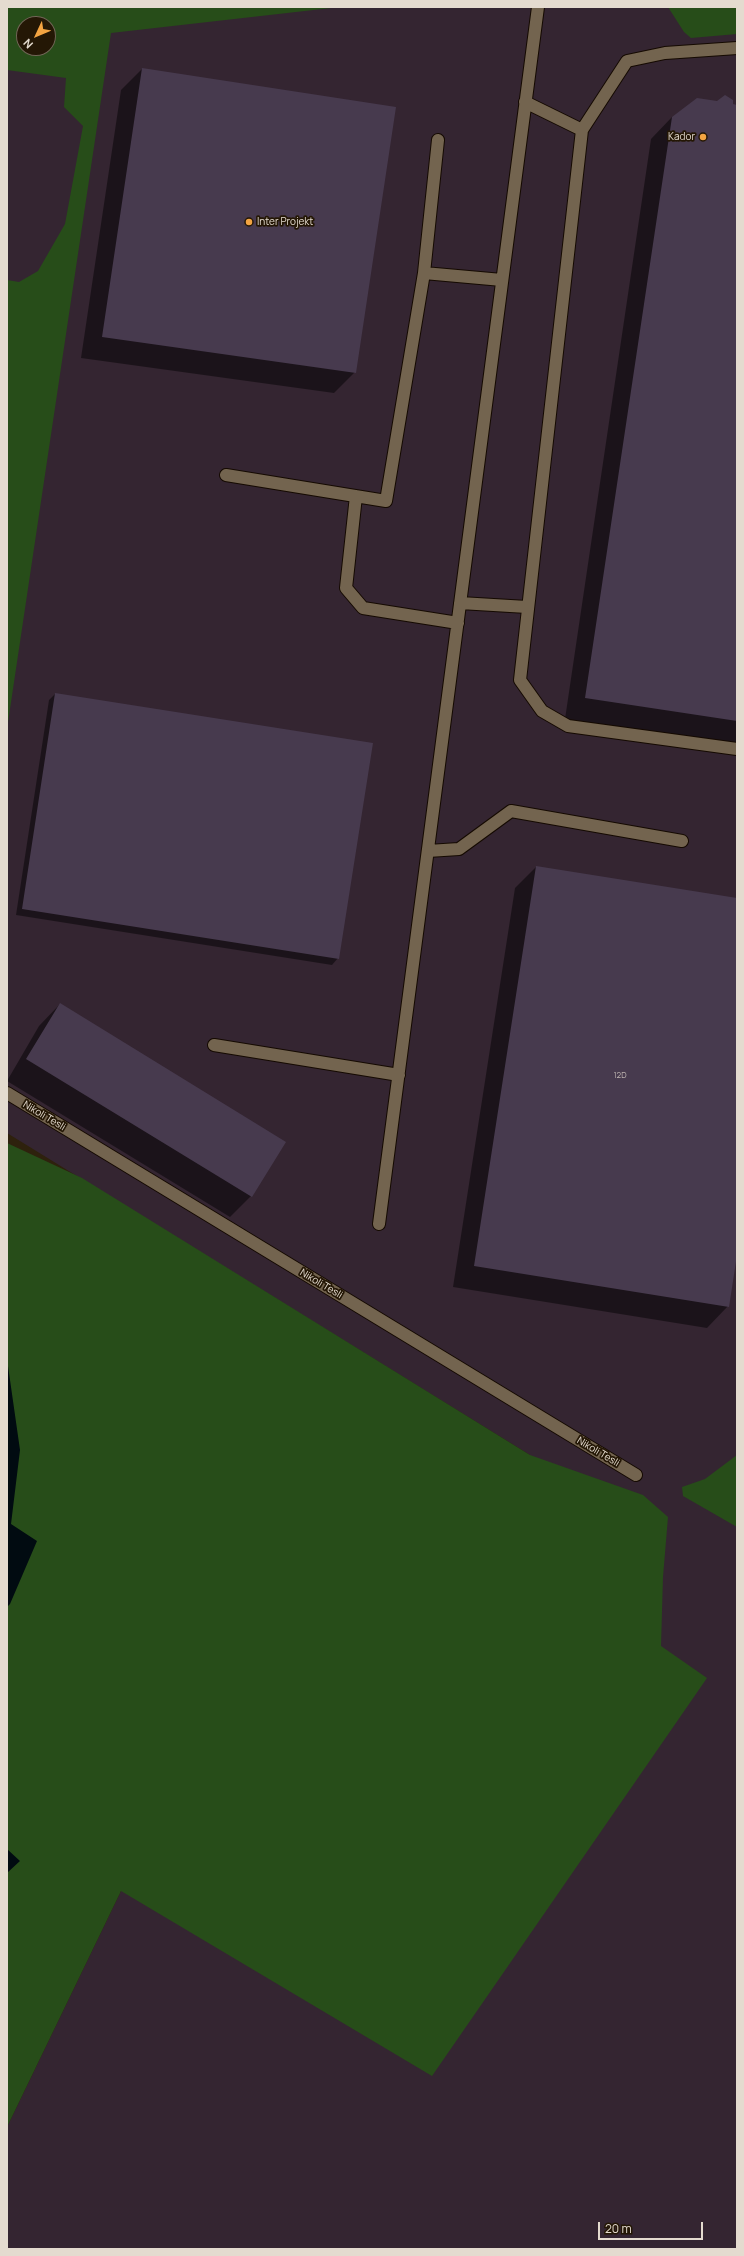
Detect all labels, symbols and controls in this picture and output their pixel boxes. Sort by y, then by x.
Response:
north arrow [16,16,56,56]
text: N [20,36,36,52]
place label: Kador [668,131,695,143]
marker: Kador [698,132,708,142]
place label: Inter Projekt [257,216,313,228]
marker: Inter Projekt [244,217,254,227]
house number: 12D [613,1071,627,1081]
street label: Nikoli Tesli [21,1099,67,1133]
street label: Nikoli Tesli [298,1267,344,1301]
street label: Nikoli Tesli [575,1435,621,1469]
scale bar [600,2214,705,2240]
text: 20 m [605,2220,632,2237]

